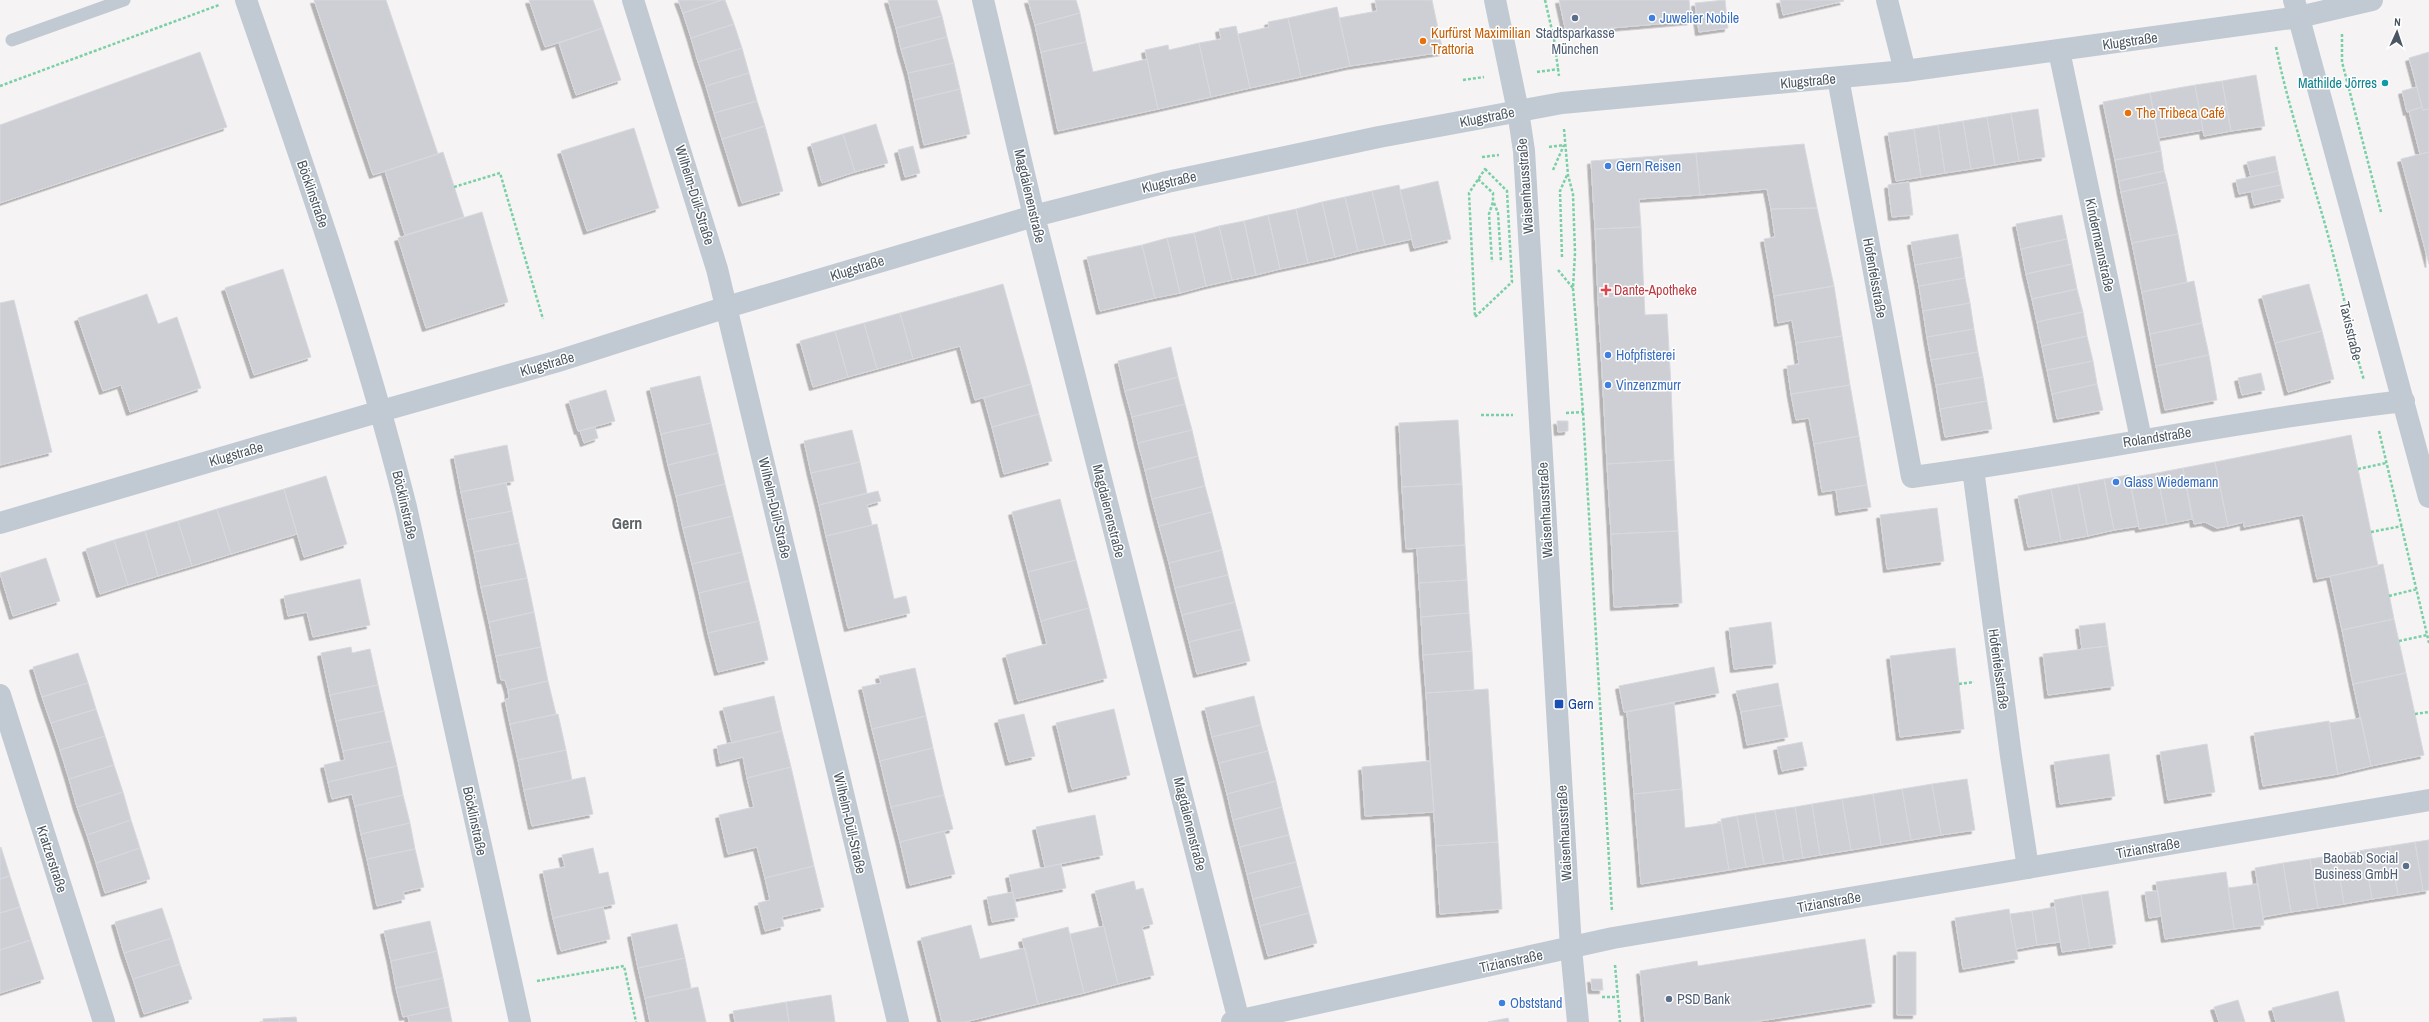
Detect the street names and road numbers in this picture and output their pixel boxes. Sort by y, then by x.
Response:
street label: Klugstraße [2101,28,2159,54]
street label: Klugstraße [1780,70,1836,92]
street label: Klugstraße [1458,103,1516,131]
street label: Waisenhausstraße [1513,138,1537,234]
street label: Wilhelm-Düll-Straße [671,143,719,247]
street label: Magdalenenstraße [1010,147,1050,245]
street label: Böcklinstraße [293,158,333,230]
street label: Klugstraße [1140,167,1198,197]
street label: Kindermannstraße [2081,197,2119,293]
street label: Hofenfelsstraße [1859,237,1891,319]
street label: Klugstraße [828,251,886,285]
street label: Taxisstraße [2336,300,2366,362]
street label: Klugstraße [518,348,576,380]
street label: Rolandstraße [2122,423,2192,451]
street label: Klugstraße [207,438,265,470]
street label: Wilhelm-Düll-Straße [755,456,795,560]
street label: Magdalenenstraße [1089,462,1129,560]
street label: Waisenhausstraße [1534,462,1556,558]
street label: Böcklinstraße [388,469,422,541]
street label: Hofenfelsstraße [1984,628,2014,710]
street label: Wilhelm-Düll-Straße [830,771,870,875]
street label: Magdalenenstraße [1170,775,1210,873]
street label: Böcklinstraße [459,785,491,857]
street label: Waisenhausstraße [1553,785,1575,881]
street label: Kratzerstraße [33,823,71,895]
street label: Tizianstraße [2115,834,2181,862]
street label: Tizianstraße [1796,888,1862,916]
street label: Tizianstraße [1478,946,1544,976]

